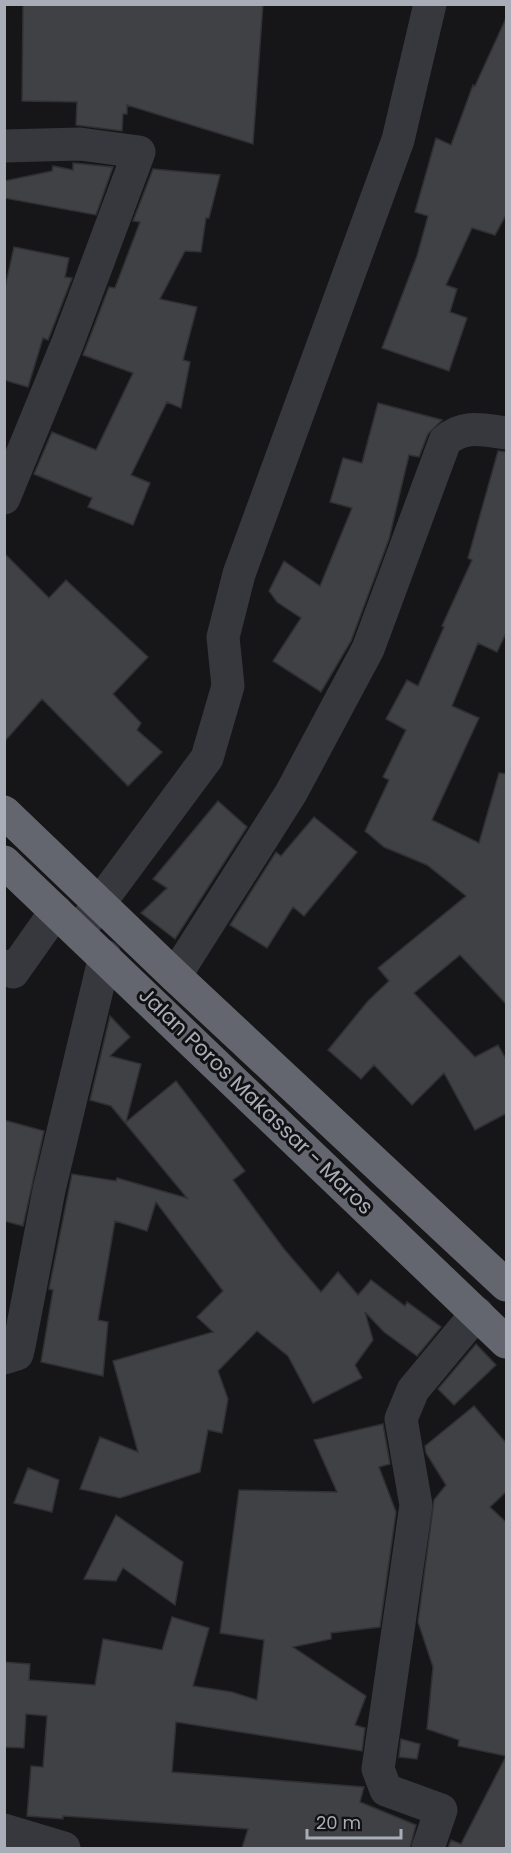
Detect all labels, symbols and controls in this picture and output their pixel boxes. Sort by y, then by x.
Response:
street label: Jalan Poros Makassar - Maros [133,981,380,1221]
scale bar [307,1802,402,1840]
text: 20 m [316,1810,361,1835]

